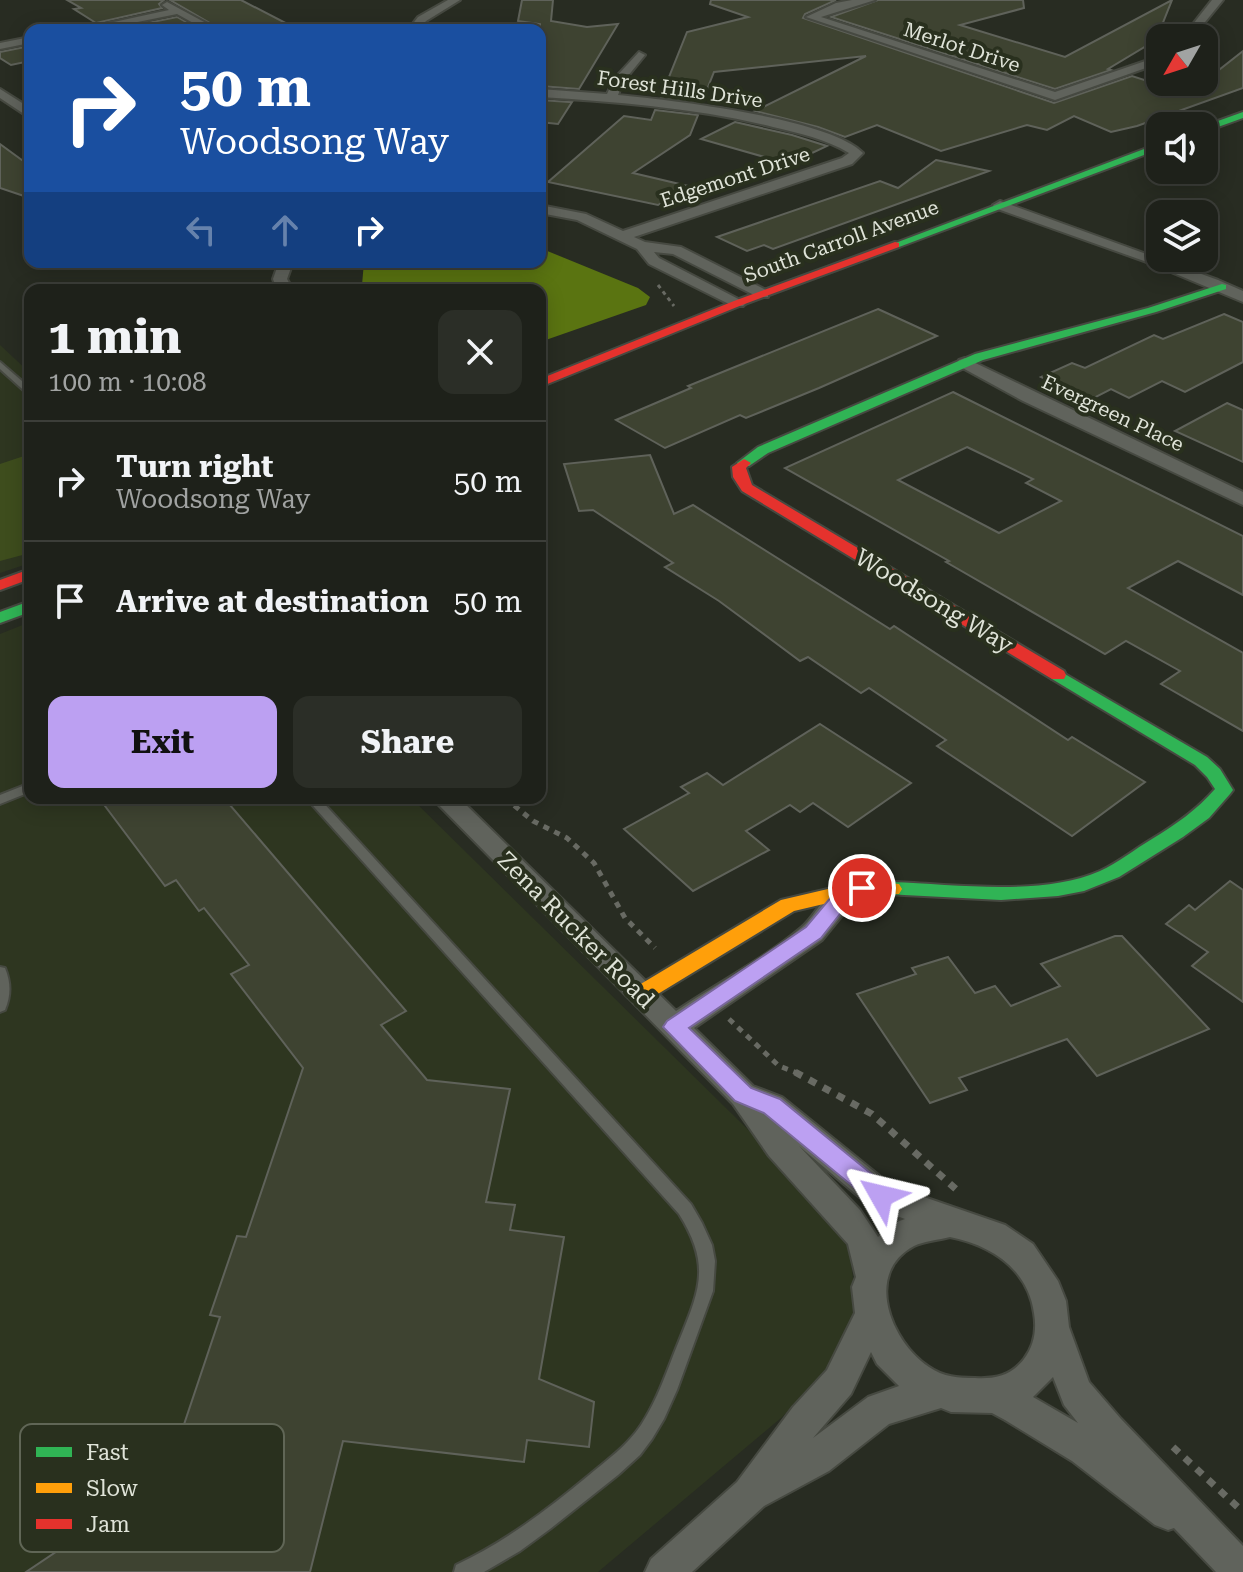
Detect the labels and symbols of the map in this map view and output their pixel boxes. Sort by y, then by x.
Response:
street label: Merlot Drive [901,17,1023,77]
north arrow [1146,24,1218,96]
street label: Forest Hills Drive [596,66,764,112]
street label: Edgemont Drive [657,142,813,212]
street label: South Carroll Avenue [740,195,942,287]
street label: Evergreen Place [1038,370,1188,456]
street label: Woodsong Way [850,543,1019,660]
street label: Zena Rucker Road [492,846,660,1014]
pin [828,854,896,922]
position arrow [839,1154,923,1238]
legend [20,1424,284,1552]
text: Fast [86,1440,129,1465]
text: Slow [86,1476,139,1501]
text: Jam [86,1512,130,1537]

